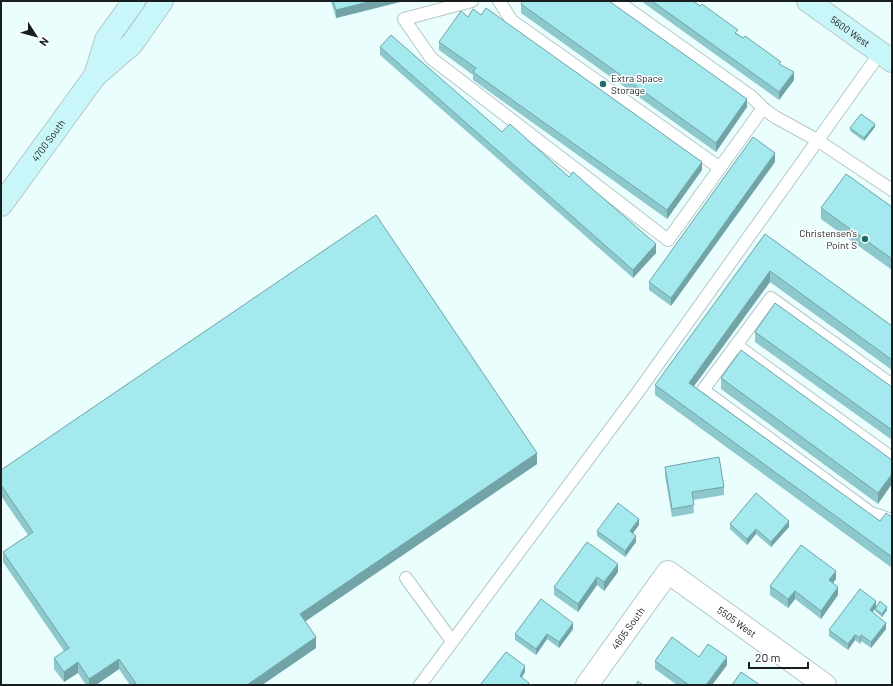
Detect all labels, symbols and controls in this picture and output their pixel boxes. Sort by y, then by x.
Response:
street label: 5600 West [828,13,873,50]
north arrow [16,16,56,56]
text: N [37,35,52,49]
place label: Extra Space Storage [611,72,663,96]
marker: Extra Space Storage [598,79,608,89]
street label: 4700 South [29,117,67,164]
place label: Christensen's Point S [799,227,857,251]
marker: Christensen's Point S [860,234,870,244]
street label: 5505 West [715,604,759,640]
street label: 4605 South [609,605,647,652]
scale bar [749,644,808,670]
text: 20 m [755,650,781,664]

